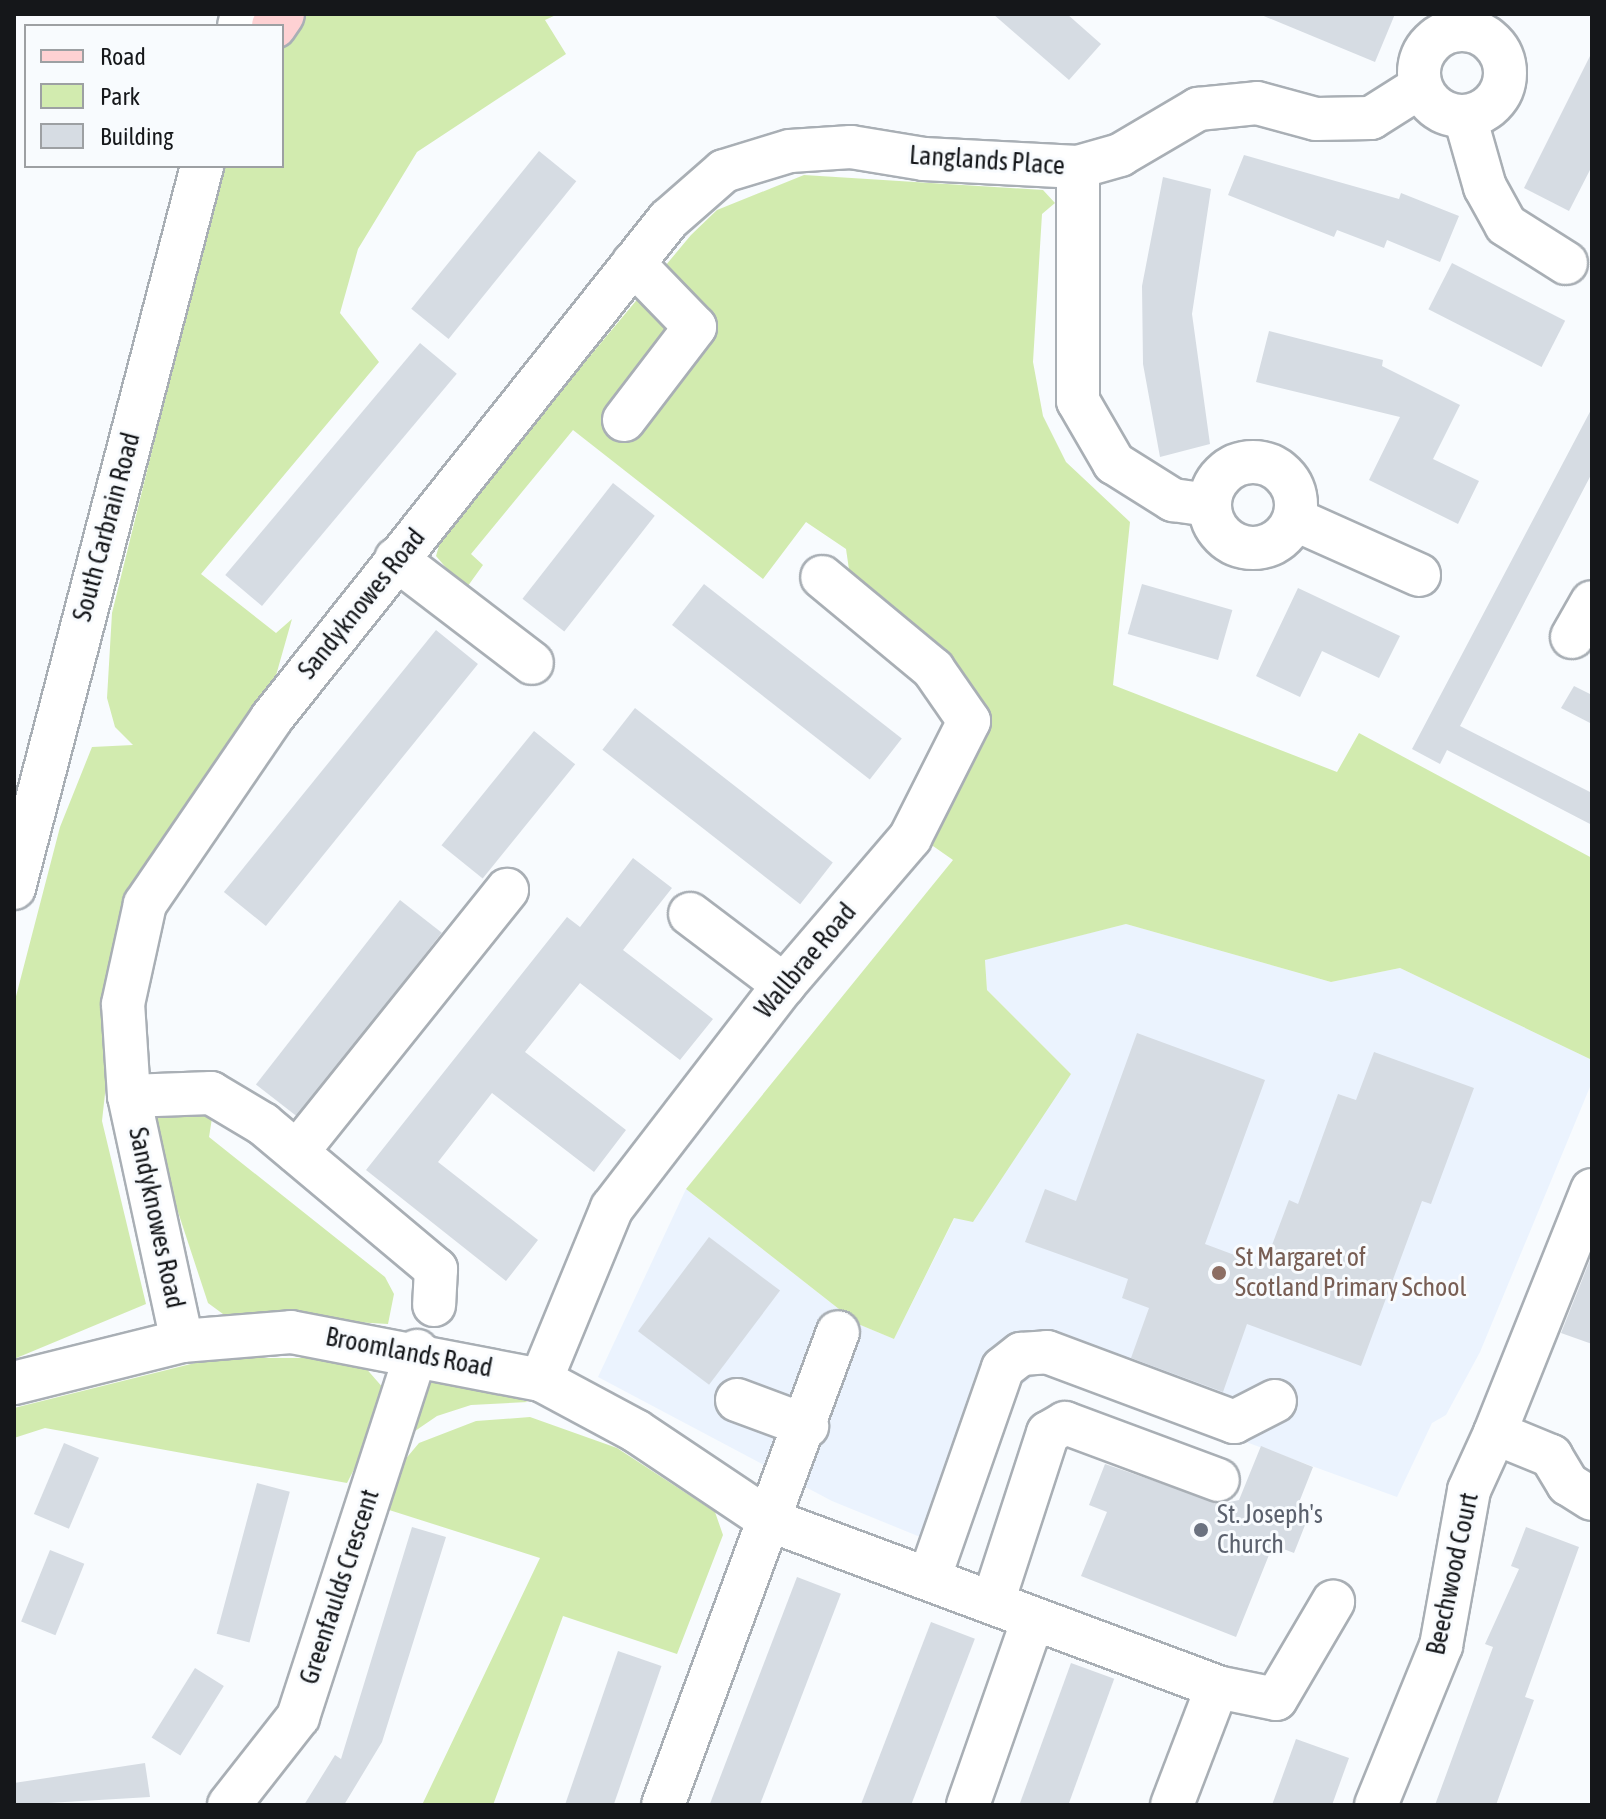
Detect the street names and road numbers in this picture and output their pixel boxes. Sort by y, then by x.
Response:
street label: Langlands Place [908,140,1066,182]
street label: South Carbrain Road [67,429,147,625]
street label: Sandyknowes Road [292,523,432,685]
street label: Wallbrae Road [749,897,863,1025]
street label: Sandyknowes Road [122,1125,190,1311]
street label: Broomlands Road [323,1322,495,1384]
street label: Greenfaulds Crescent [294,1486,386,1688]
street label: Beechwood Court [1421,1490,1485,1658]

